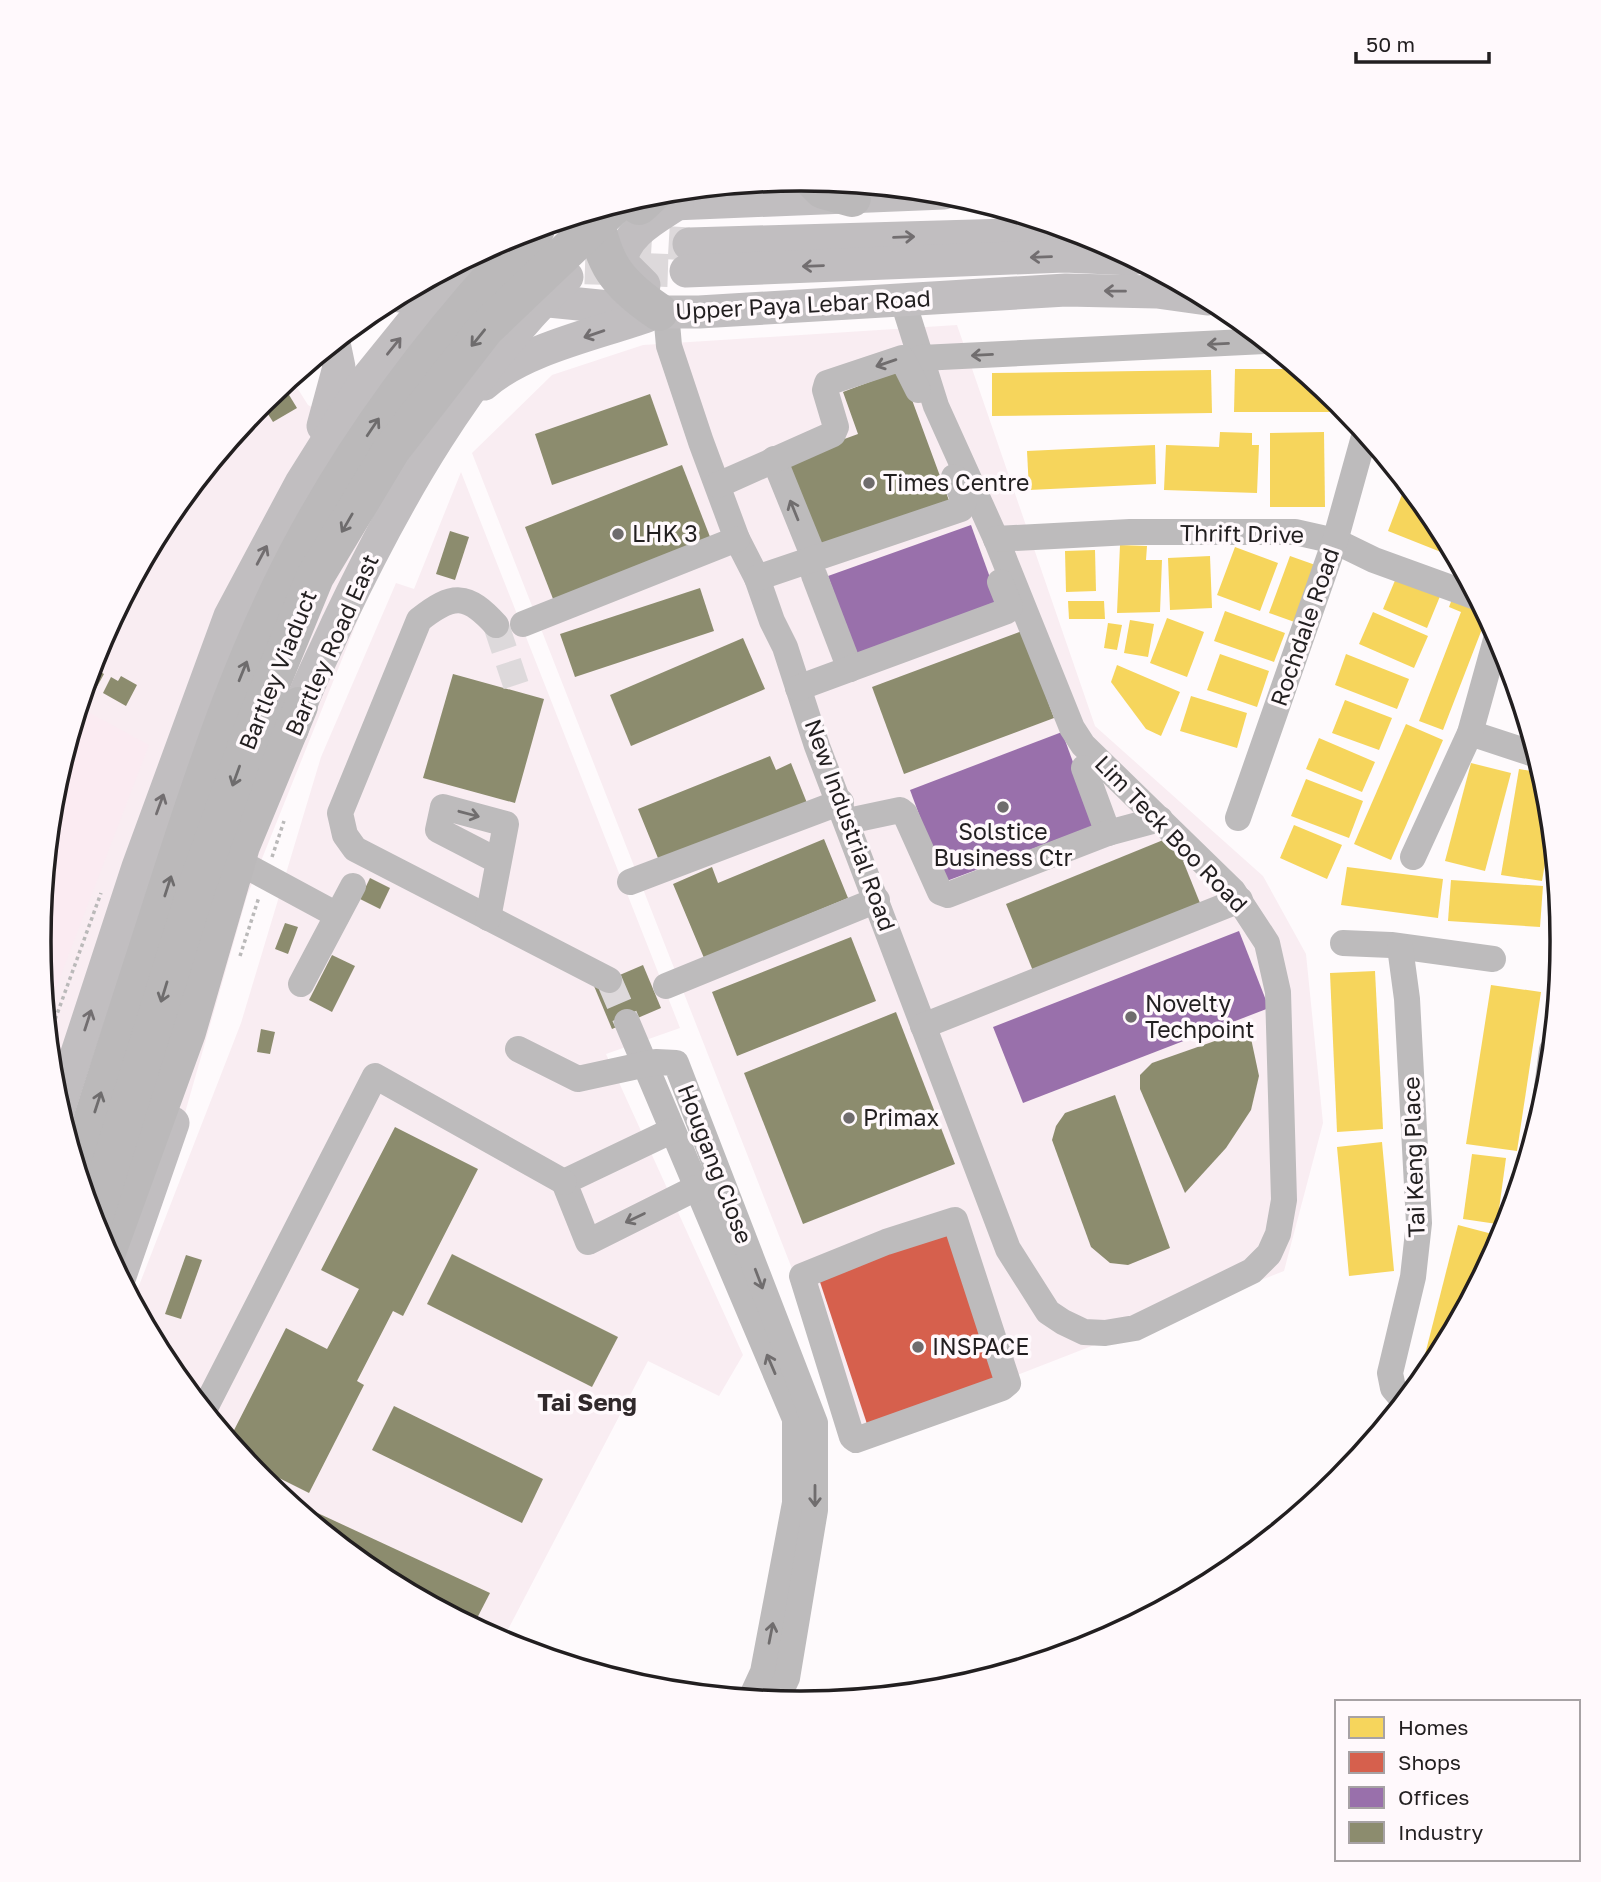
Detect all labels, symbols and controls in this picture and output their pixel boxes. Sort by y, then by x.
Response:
scale bar [1356,21,1489,65]
text: 50 m [1366,31,1415,57]
one-way arrow [892,231,915,244]
one-way arrow [1029,251,1052,264]
one-way arrow [802,260,825,273]
street label: Upper Paya Lebar Road [674,283,931,325]
one-way arrow [1104,284,1127,298]
one-way arrow [470,328,486,346]
one-way arrow [584,329,606,341]
one-way arrow [386,337,401,355]
one-way arrow [1207,337,1230,350]
one-way arrow [970,349,993,362]
one-way arrow [876,358,898,371]
one-way arrow [366,418,380,437]
place label: Times Centre [883,468,1029,496]
marker: Times Centre [861,475,877,491]
one-way arrow [787,499,800,521]
one-way arrow [340,513,354,533]
street label: Thrift Drive [1180,518,1304,548]
place label: LHK 3 [632,519,698,547]
marker: LHK 3 [610,526,626,542]
street label: Rochdale Road [1264,544,1344,710]
one-way arrow [255,546,269,566]
street label: Bartley Road East [278,549,384,740]
street label: Bartley Viaduct [232,586,322,754]
one-way arrow [237,661,250,682]
street label: New Industrial Road [800,715,902,934]
street label: Lim Teck Boo Road [1090,749,1254,918]
one-way arrow [229,765,242,787]
one-way arrow [155,794,167,816]
marker: Solstice Business Ctr [995,799,1011,815]
one-way arrow [457,808,480,821]
place label: Solstice Business Ctr [933,817,1073,871]
one-way arrow [163,875,175,897]
one-way arrow [157,980,169,1002]
place label: Novelty Techpoint [1145,989,1254,1043]
one-way arrow [82,1009,95,1031]
marker: Novelty Techpoint [1123,1009,1139,1025]
street label: Tai Keng Place [1396,1076,1430,1238]
street label: Hougang Close [673,1080,759,1247]
one-way arrow [92,1091,105,1113]
place label: Primax [863,1103,940,1131]
marker: Primax [841,1110,857,1126]
one-way arrow [625,1212,646,1226]
one-way arrow [754,1267,767,1289]
place label: INSPACE [932,1332,1029,1360]
marker: INSPACE [910,1339,926,1355]
one-way arrow [764,1354,777,1375]
district label: Tai Seng [537,1387,637,1416]
one-way arrow [808,1484,822,1507]
one-way arrow [764,1623,778,1645]
legend [1335,1700,1580,1861]
text: Homes [1398,1714,1468,1740]
text: Shops [1398,1749,1461,1775]
text: Offices [1398,1784,1469,1810]
text: Industry [1398,1819,1483,1845]

